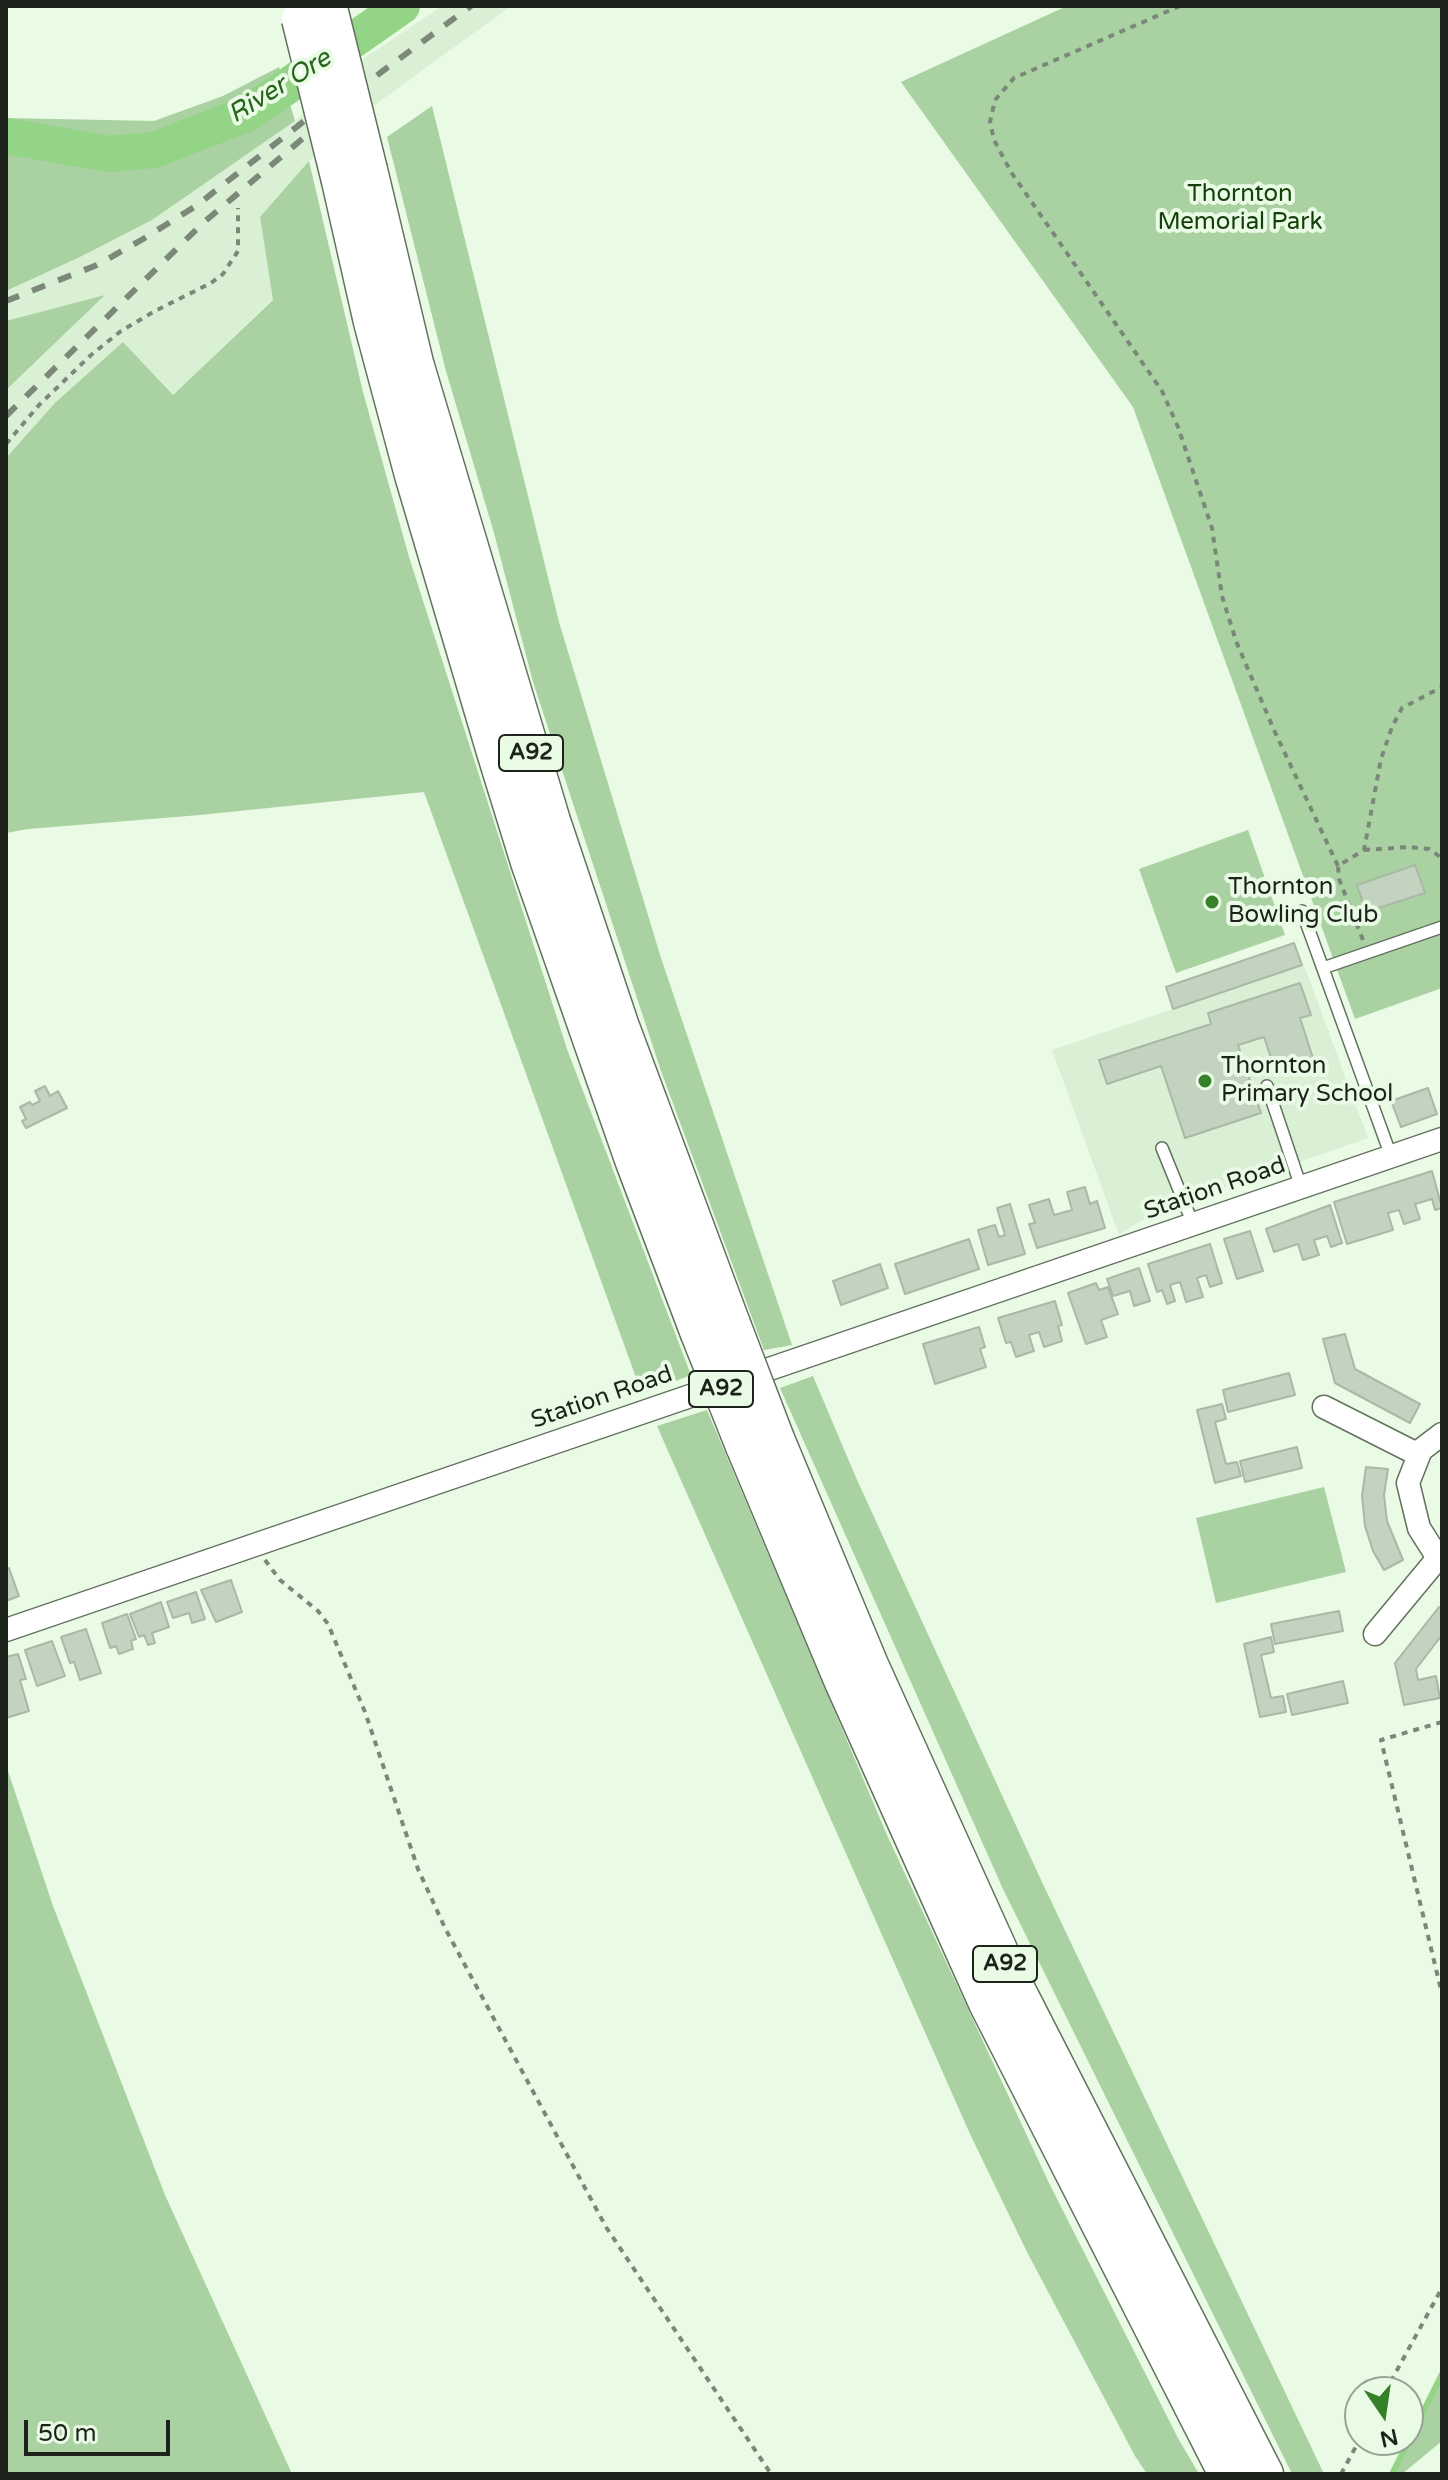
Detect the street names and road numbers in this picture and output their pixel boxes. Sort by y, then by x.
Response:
road number: A92 [499,735,563,771]
street label: Station Road [1141,1151,1289,1227]
street label: Station Road [528,1360,676,1436]
road number: A92 [689,1371,753,1407]
road number: A92 [973,1946,1037,1982]

